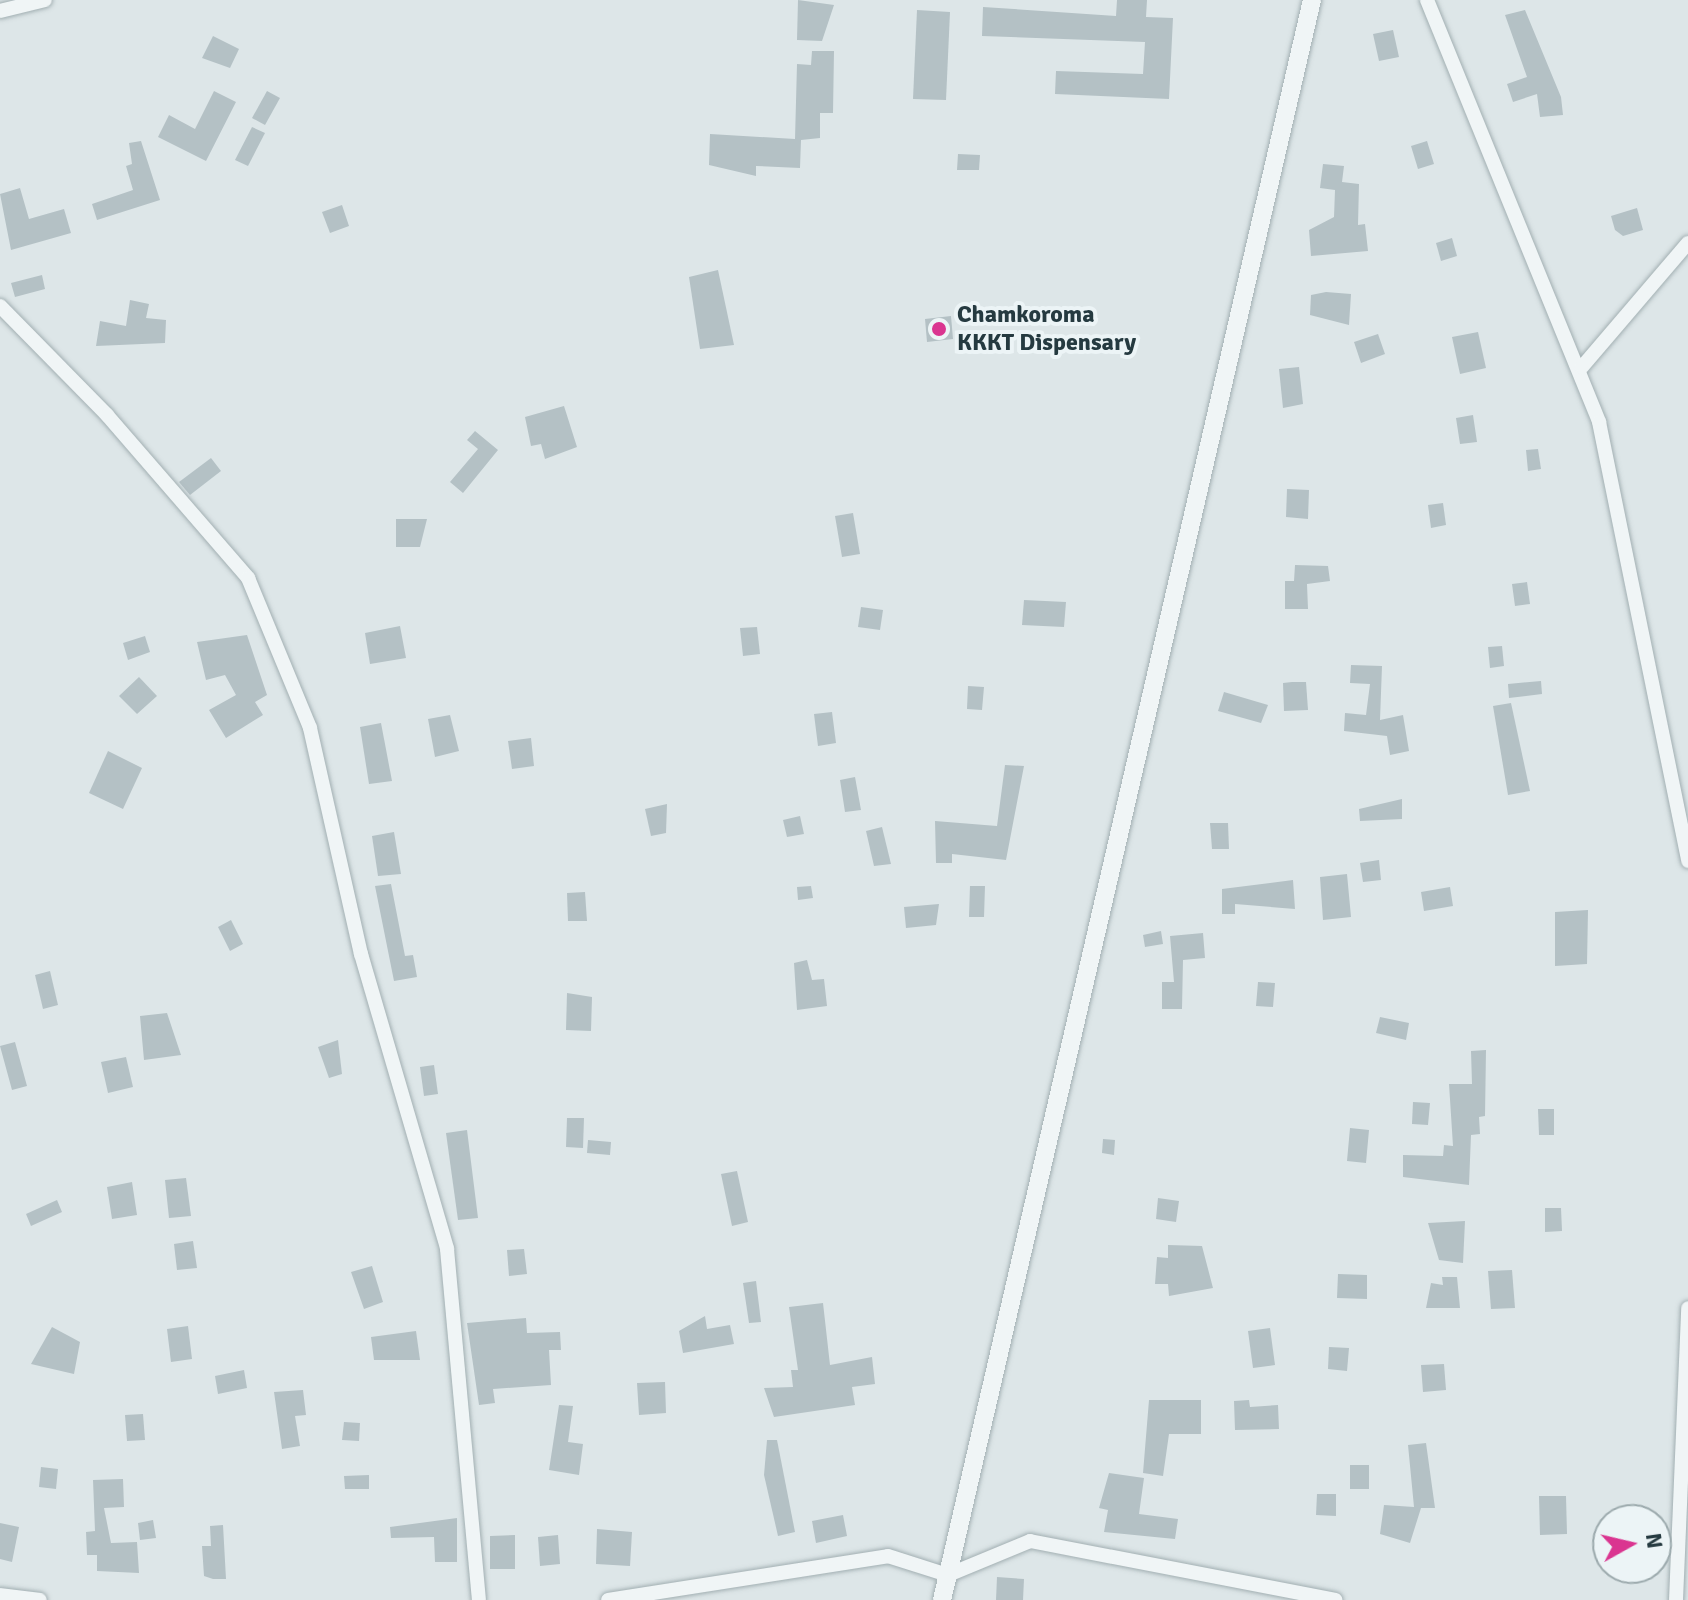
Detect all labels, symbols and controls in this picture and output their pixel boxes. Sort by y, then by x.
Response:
place label: Chamkoroma KKKT Dispensary [957,301,1136,357]
marker: Chamkoroma KKKT Dispensary [928,318,950,340]
north arrow [1592,1504,1672,1584]
text: N [1640,1531,1669,1550]

